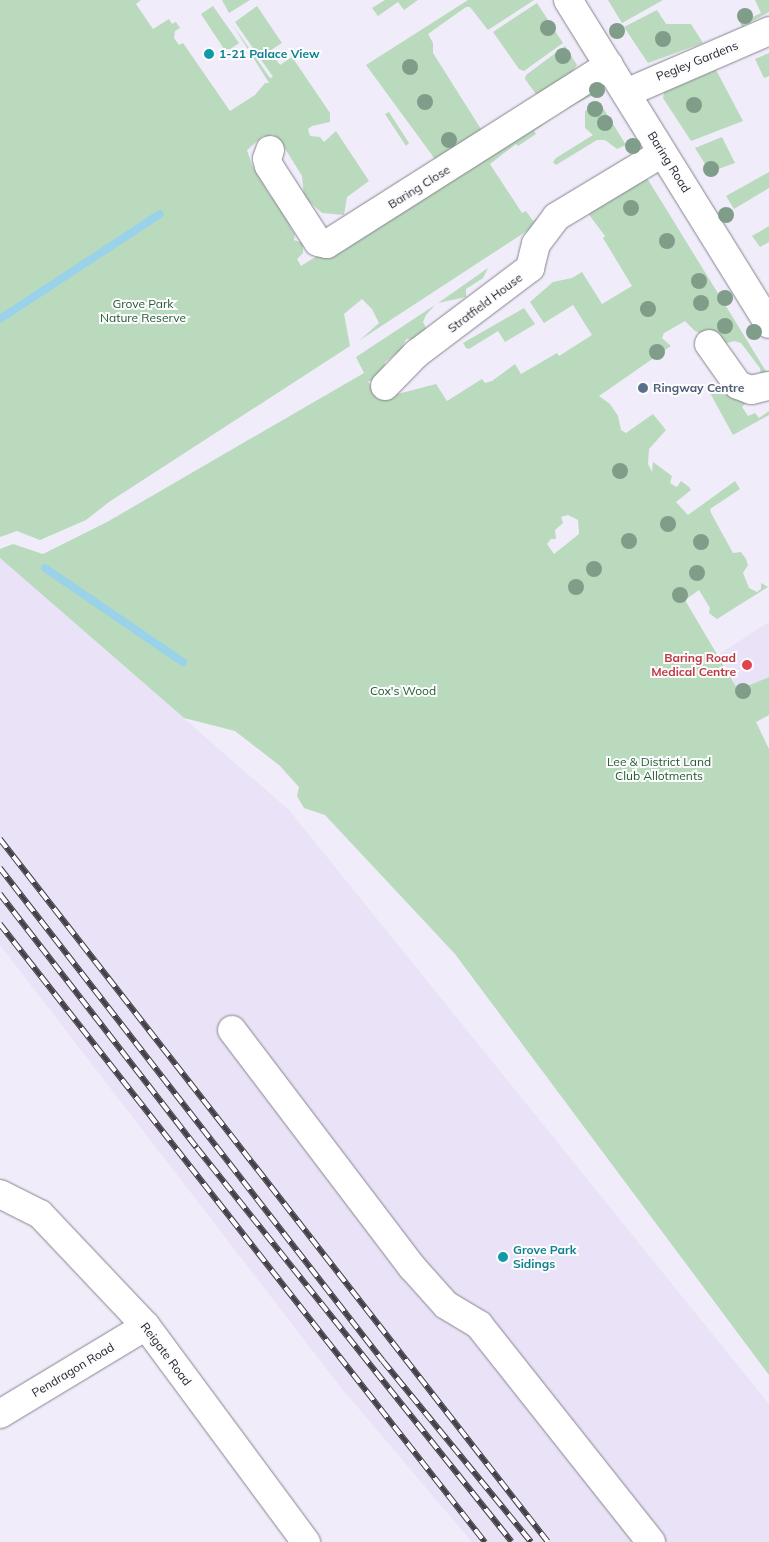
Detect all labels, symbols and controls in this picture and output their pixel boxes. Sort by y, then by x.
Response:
street label: Pegley Gardens [654,38,740,84]
place label: 1-21 Palace View [219,47,320,61]
marker: 1-21 Palace View [203,48,215,60]
street label: Baring Road [645,129,693,195]
street label: Baring Close [385,162,453,212]
street label: Stratfield House [445,270,525,336]
park label: Grove Park Nature Reserve [100,297,186,325]
place label: Ringway Centre [653,381,744,395]
marker: Ringway Centre [637,382,649,394]
place label: Baring Road Medical Centre [651,651,736,679]
marker: Baring Road Medical Centre [740,658,754,672]
park label: Cox's Wood [370,684,436,698]
park label: Lee & District Land Club Allotments [607,755,711,783]
place label: Grove Park Sidings [513,1243,576,1271]
marker: Grove Park Sidings [497,1251,509,1263]
street label: Reigate Road [138,1320,194,1388]
street label: Pendragon Road [29,1340,117,1400]

